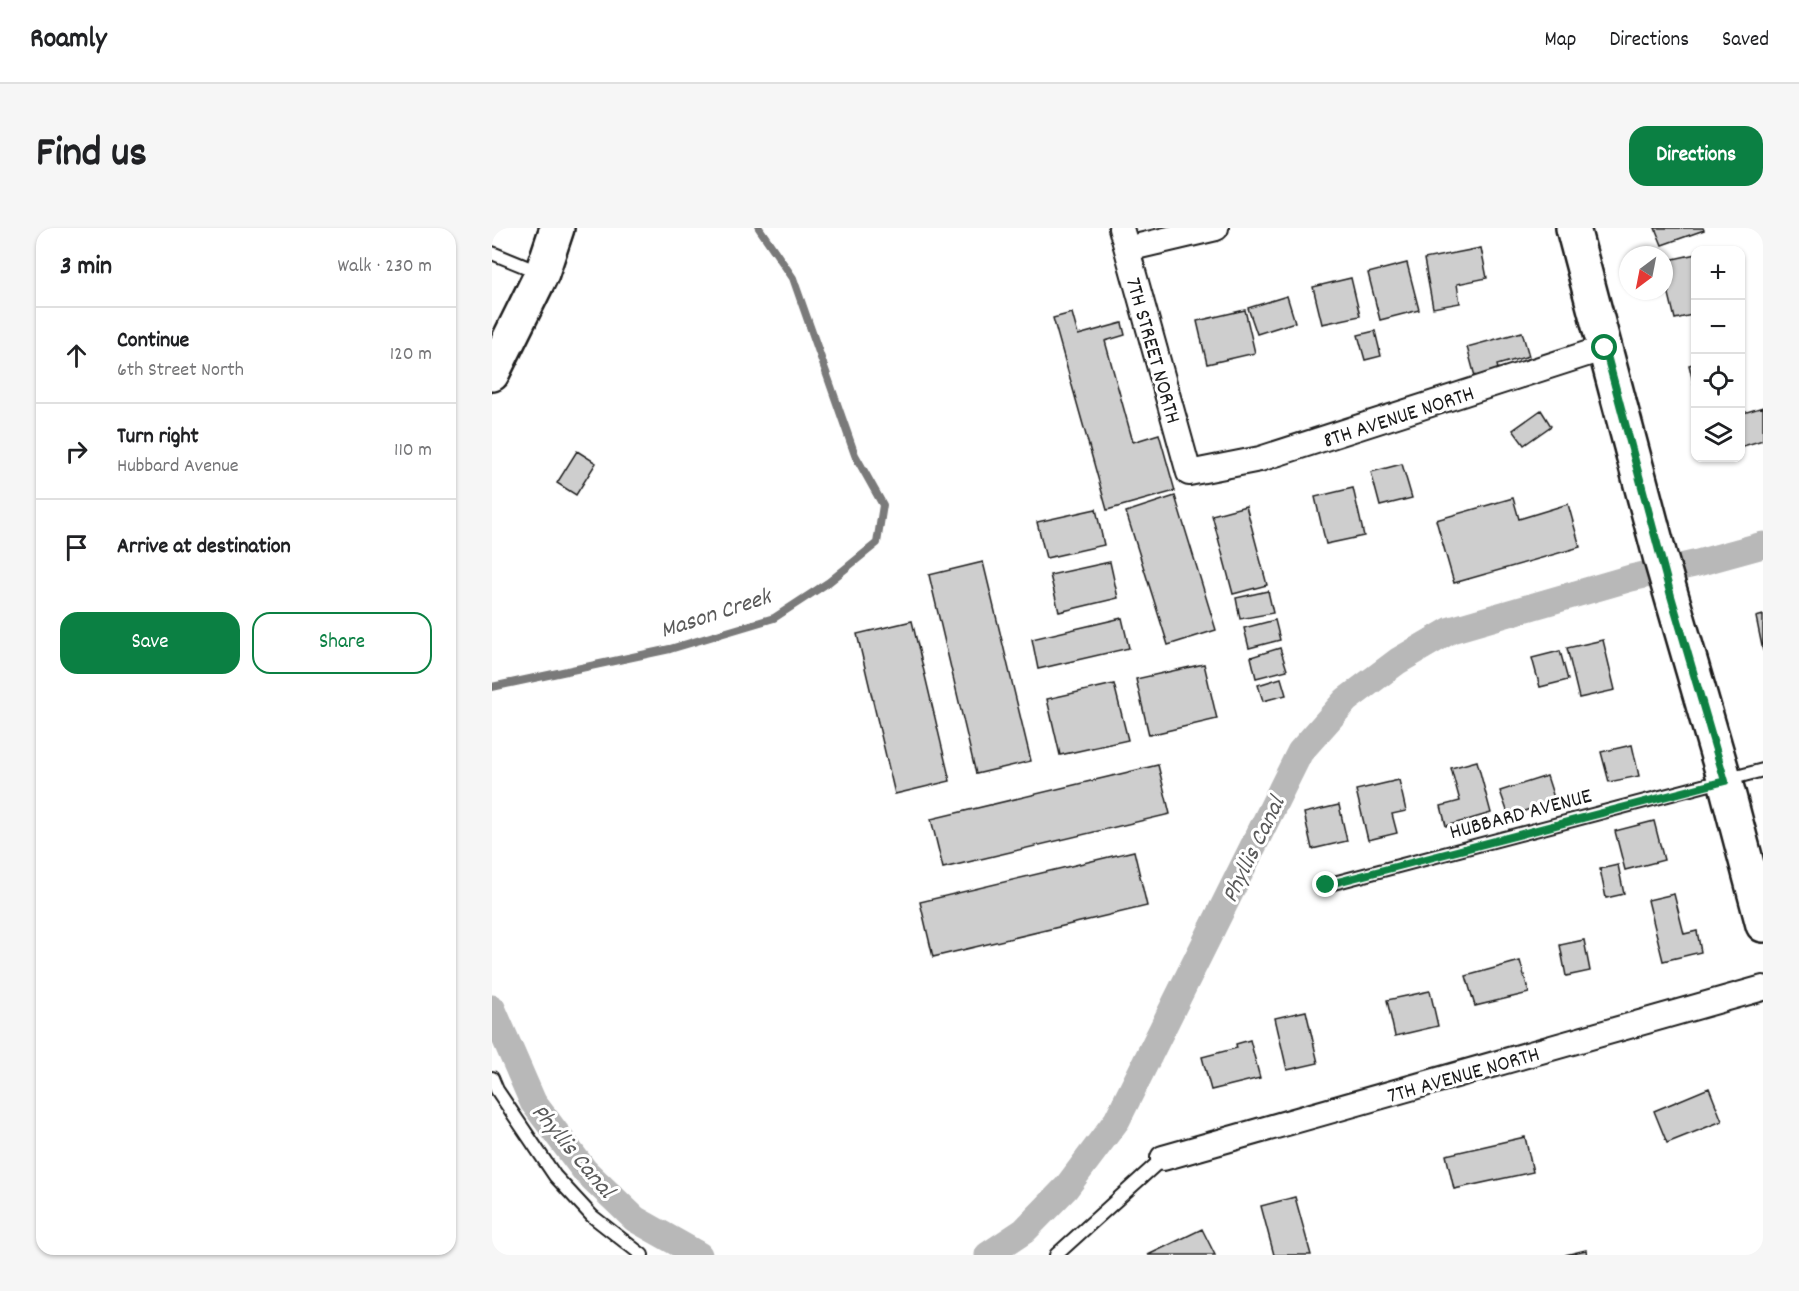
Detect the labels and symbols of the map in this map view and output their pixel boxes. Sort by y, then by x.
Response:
north arrow [1619,246,1673,300]
street label: 7TH STREET NORTH [1116,274,1187,428]
route start [1591,334,1617,360]
street label: 8TH AVENUE NORTH [1320,379,1479,457]
water label: Mason Creek [656,580,778,649]
street label: HUBBARD AVENUE [1446,782,1595,849]
water label: Phyllis Canal [1214,789,1296,909]
route end [1312,871,1338,897]
street label: 7TH AVENUE NORTH [1384,1040,1544,1113]
water label: Phyllis Canal [522,1097,623,1208]

